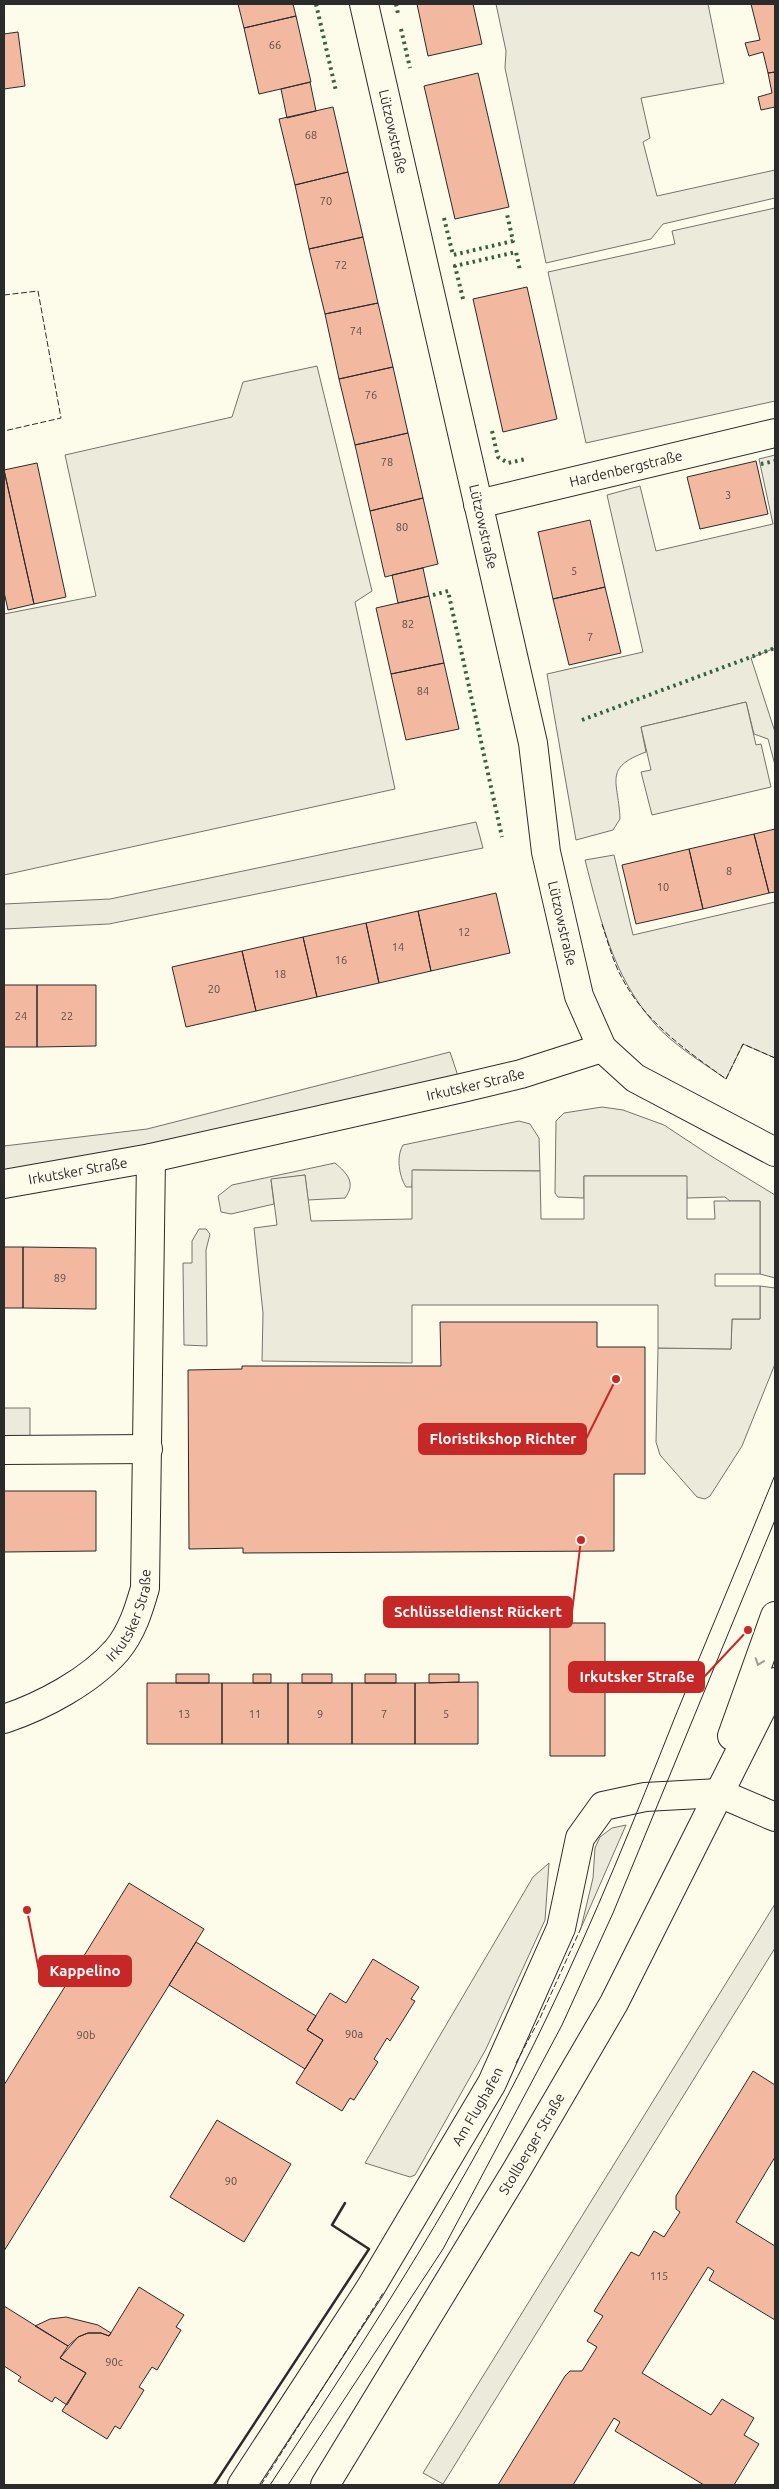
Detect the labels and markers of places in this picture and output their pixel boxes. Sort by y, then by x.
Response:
callout: Floristikshop Richter [419,1424,586,1454]
callout: Schlüsseldienst Rückert [384,1597,572,1627]
callout: Irkutsker Straße [569,1662,704,1692]
callout: Kappelino [39,1956,131,1986]

